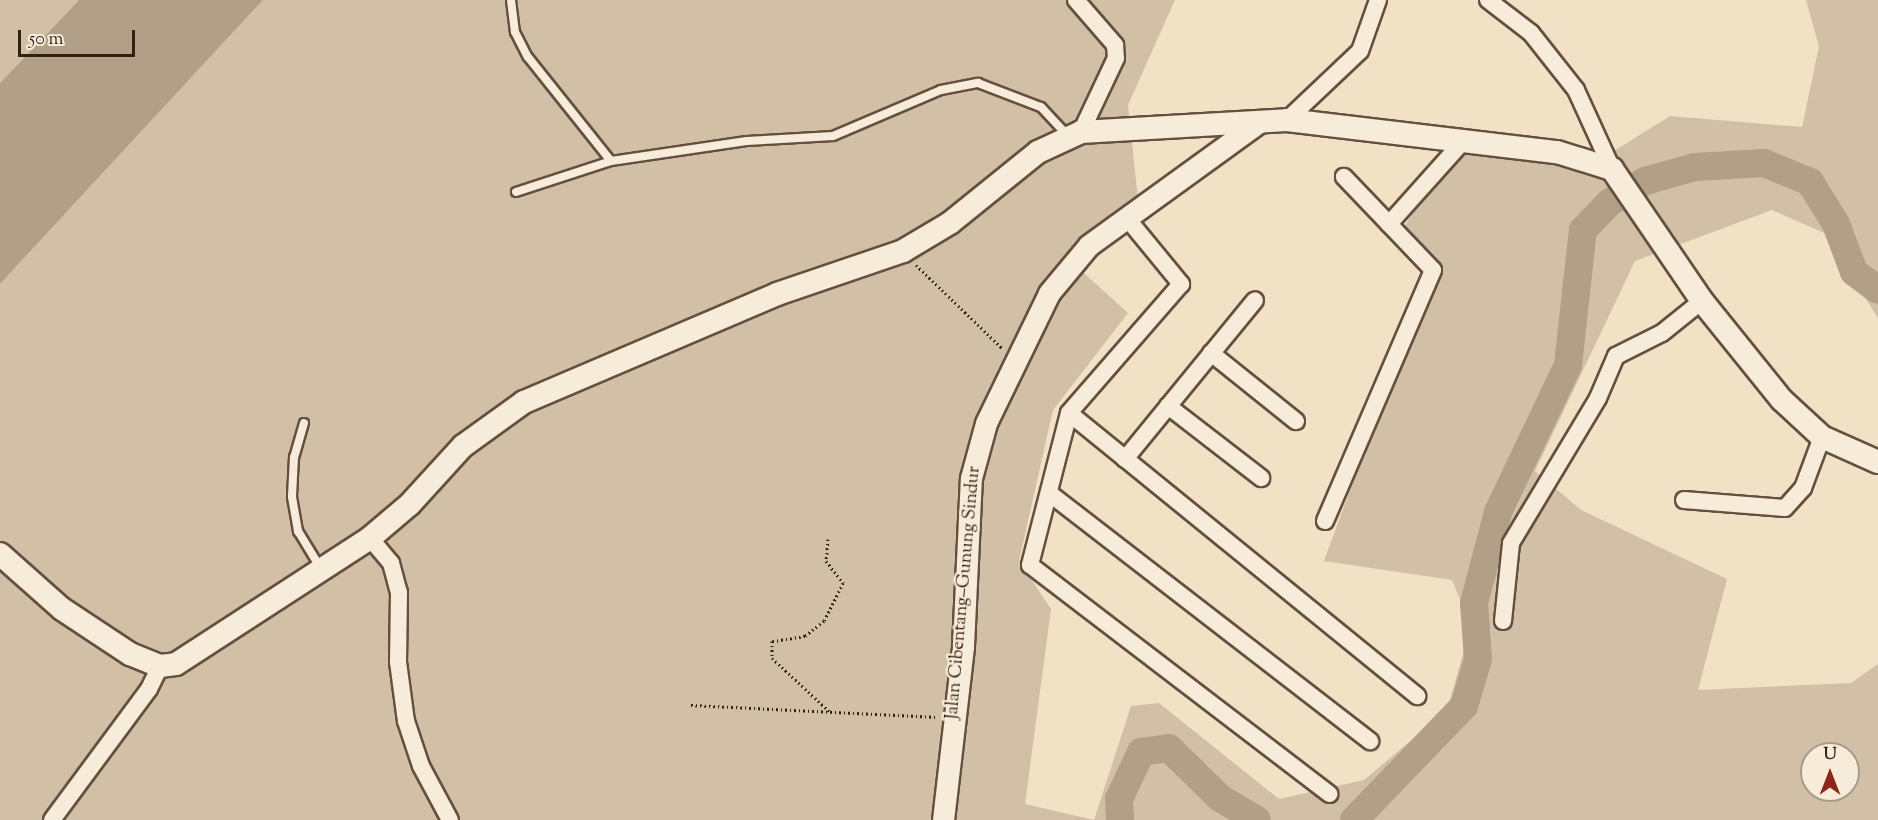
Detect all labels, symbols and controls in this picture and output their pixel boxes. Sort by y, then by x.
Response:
scale bar [21,18,138,56]
text: 50 m [29,27,63,53]
street label: Jalan Cibentang–Gunung Sindur [942,465,986,721]
north arrow [1800,742,1860,802]
text: U [1823,744,1837,767]

